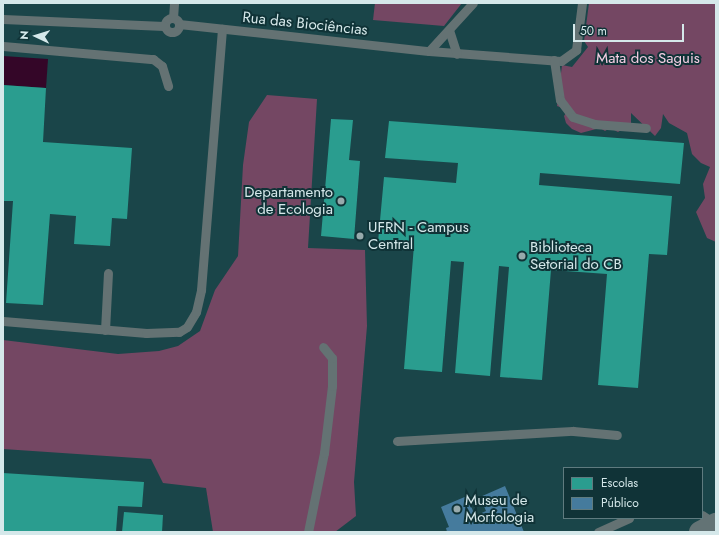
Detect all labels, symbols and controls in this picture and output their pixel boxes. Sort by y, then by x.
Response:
street label: Rua das Biociências [242,8,368,40]
north arrow [16,16,56,56]
scale bar [575,16,686,42]
text: 50 m [580,22,607,40]
text: N [16,30,32,40]
park label: Mata dos Saguis [596,50,700,68]
place label: Departamento de Ecologia [244,183,333,218]
marker: Departamento de Ecologia [336,196,346,206]
place label: UFRN - Campus Central [368,218,469,253]
marker: UFRN - Campus Central [355,231,365,241]
place label: Biblioteca Setorial do CB [530,238,622,273]
marker: Biblioteca Setorial do CB [517,251,527,261]
legend [563,467,703,519]
text: Escolas [601,474,638,492]
place label: Museu de Morfologia [465,491,534,526]
text: Público [601,494,639,512]
marker: Museu de Morfologia [452,504,462,514]

